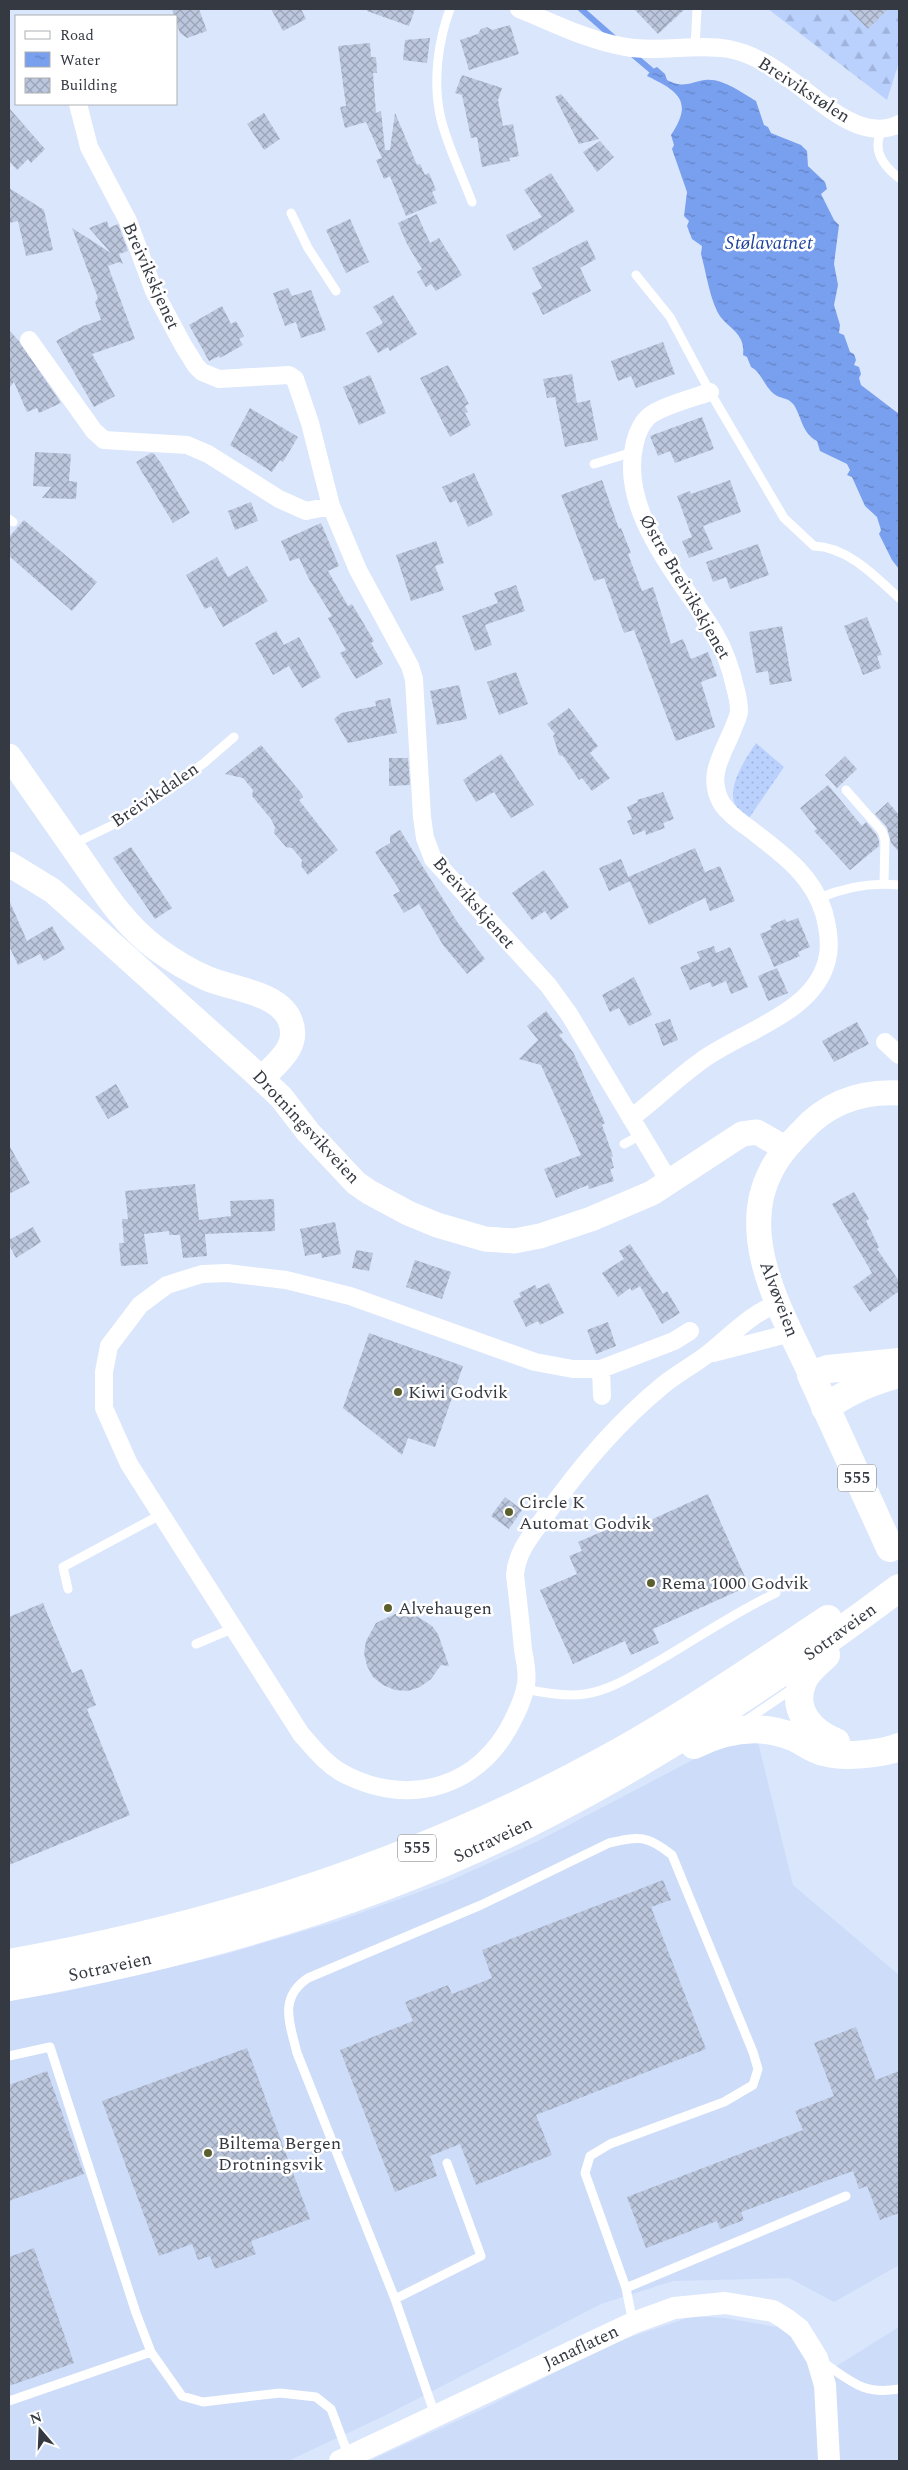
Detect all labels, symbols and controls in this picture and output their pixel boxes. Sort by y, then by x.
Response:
legend [15,15,178,105]
text: Road [60,24,94,47]
text: Water [60,49,100,72]
street label: Breivikstølen [752,50,856,130]
text: Building [60,74,117,97]
street label: Breivikskjenet [115,218,187,334]
water label: Stølavatnet [725,229,814,258]
street label: Østre Breivikskjenet [632,509,738,665]
street label: Breivikdalen [106,756,204,834]
street label: Breivikskjenet [426,851,522,955]
street label: Drotningsvikveien [246,1064,366,1190]
street label: Alvøveien [752,1257,806,1341]
place label: Kiwi Godvik [408,1379,508,1406]
marker: Kiwi Godvik [392,1386,404,1398]
road number: 555 [838,1465,876,1492]
place label: Circle K Automat Godvik [519,1489,651,1537]
marker: Circle K Automat Godvik [503,1506,515,1518]
place label: Rema 1000 Godvik [661,1570,809,1597]
marker: Rema 1000 Godvik [645,1577,657,1589]
place label: Alvehaugen [398,1595,492,1622]
street label: Sotraveien [798,1596,882,1668]
marker: Alvehaugen [382,1602,394,1614]
street label: Sotraveien [449,1810,537,1870]
road number: 555 [398,1835,436,1862]
street label: Sotraveien [66,1945,154,1989]
place label: Biltema Bergen Drotningsvik [218,2130,341,2178]
marker: Biltema Bergen Drotningsvik [202,2147,214,2159]
street label: Janaflaten [539,2318,623,2376]
north arrow [15,2405,65,2455]
text: N [27,2406,45,2430]

